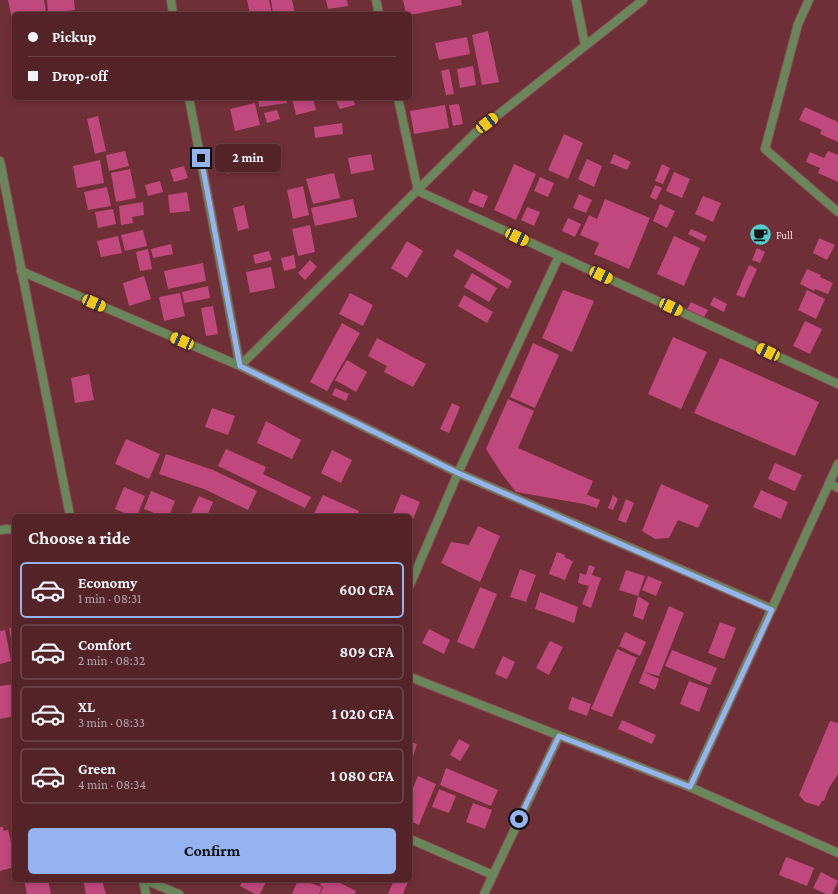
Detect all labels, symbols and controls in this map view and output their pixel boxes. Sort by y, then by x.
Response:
text: Pickup [52,29,96,45]
text: Drop-off [52,68,108,84]
car [474,111,500,135]
callout: 2 min [215,144,281,172]
route end [192,149,210,167]
text: 2 min [232,150,264,165]
cafe icon: Full [747,222,773,248]
car [504,226,530,248]
place label: Full [776,229,793,241]
car [588,264,614,286]
car [81,293,107,313]
car [658,296,684,318]
car [169,331,195,351]
car [755,341,781,363]
text: Choose a ride [28,528,130,548]
icon: car [30,572,66,608]
text: Economy [78,575,137,591]
text: 600 CFA [339,582,394,598]
text: 1 min · 08:31 [78,591,141,606]
icon: car [30,634,66,670]
text: Comfort [78,637,132,653]
text: 809 CFA [340,644,394,660]
text: 2 min · 08:32 [78,653,145,668]
icon: car [30,696,66,732]
text: XL [78,699,95,715]
text: 1 020 CFA [331,706,394,722]
text: 3 min · 08:33 [78,715,145,730]
icon: car [30,758,66,794]
text: Green [78,761,116,777]
text: 1 080 CFA [330,768,394,784]
text: 4 min · 08:34 [78,777,146,792]
route start [510,810,528,828]
button: Confirm [28,828,396,874]

